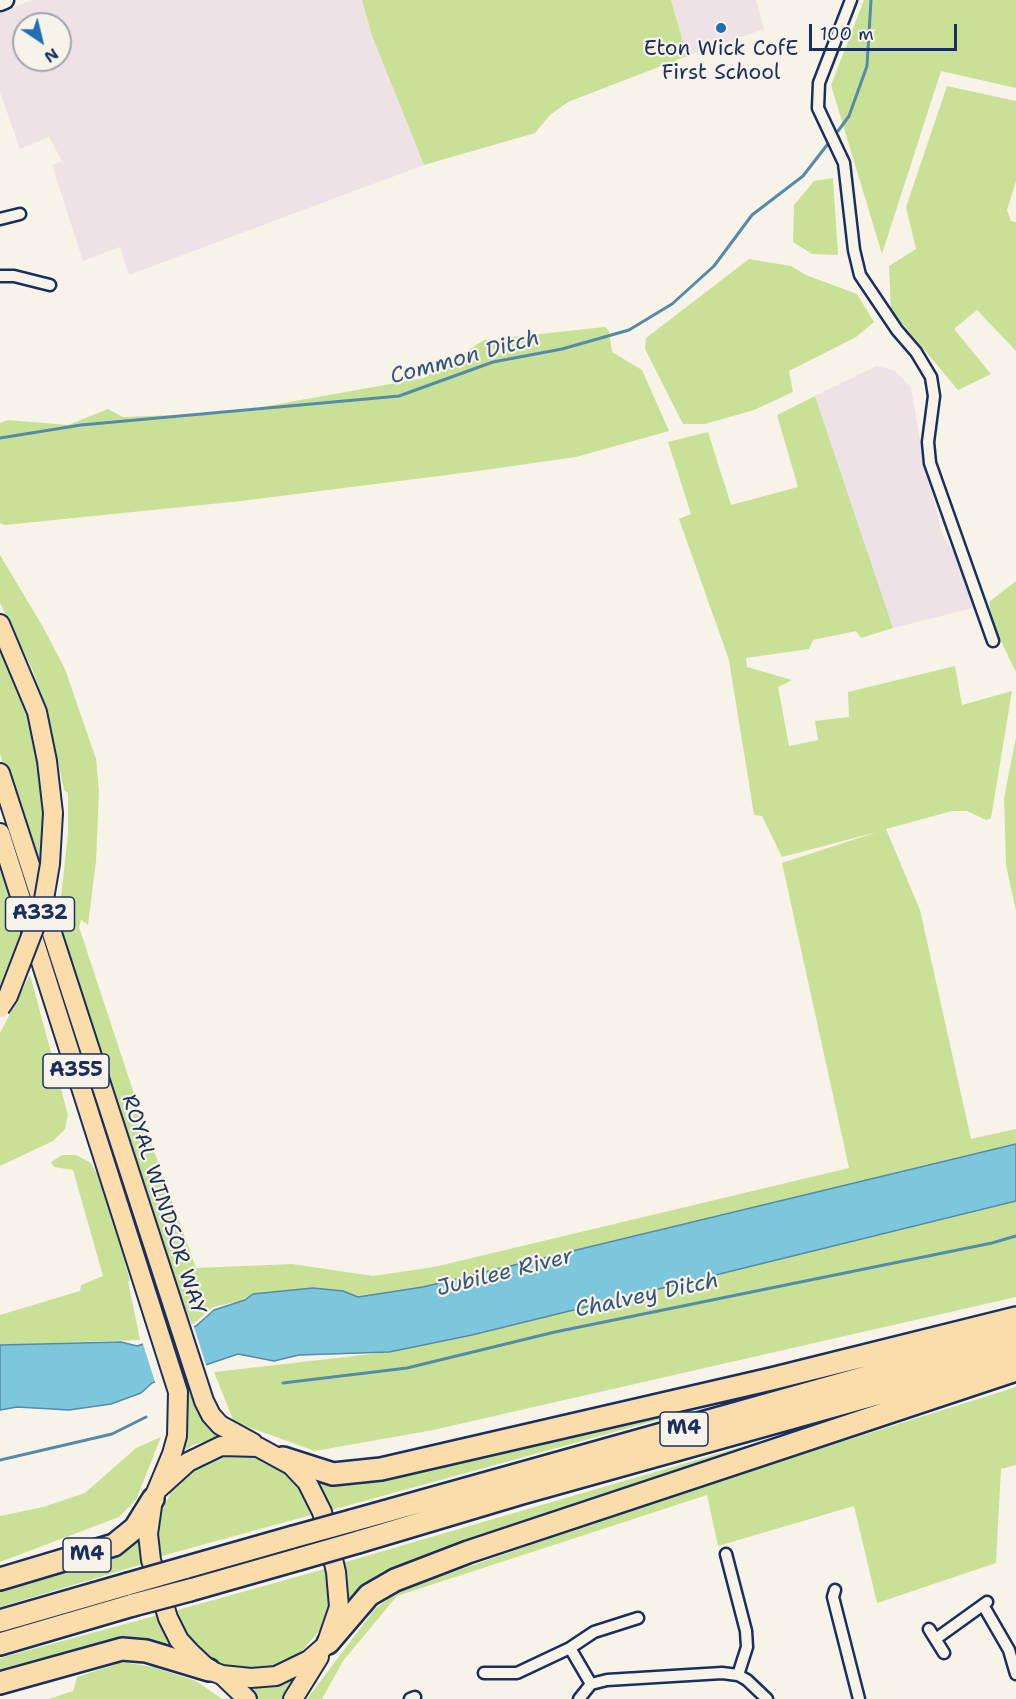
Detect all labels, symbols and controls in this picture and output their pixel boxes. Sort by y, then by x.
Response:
north arrow [12,12,72,72]
scale bar [812,12,960,50]
marker: Eton Wick CofE First School [714,21,728,35]
text: 100 m [820,22,874,46]
place label: Eton Wick CofE First School [644,37,798,87]
text: N [40,43,63,68]
water label: Common Ditch [387,325,543,391]
road number: A332 [6,897,74,931]
road number: A355 [43,1054,109,1088]
street label: ROYAL WINDSOR WAY [115,1092,211,1318]
water label: Jubilee River [434,1243,576,1303]
water label: Chalvey Ditch [573,1268,721,1324]
road number: M4 [660,1412,708,1446]
road number: M4 [63,1538,111,1572]

